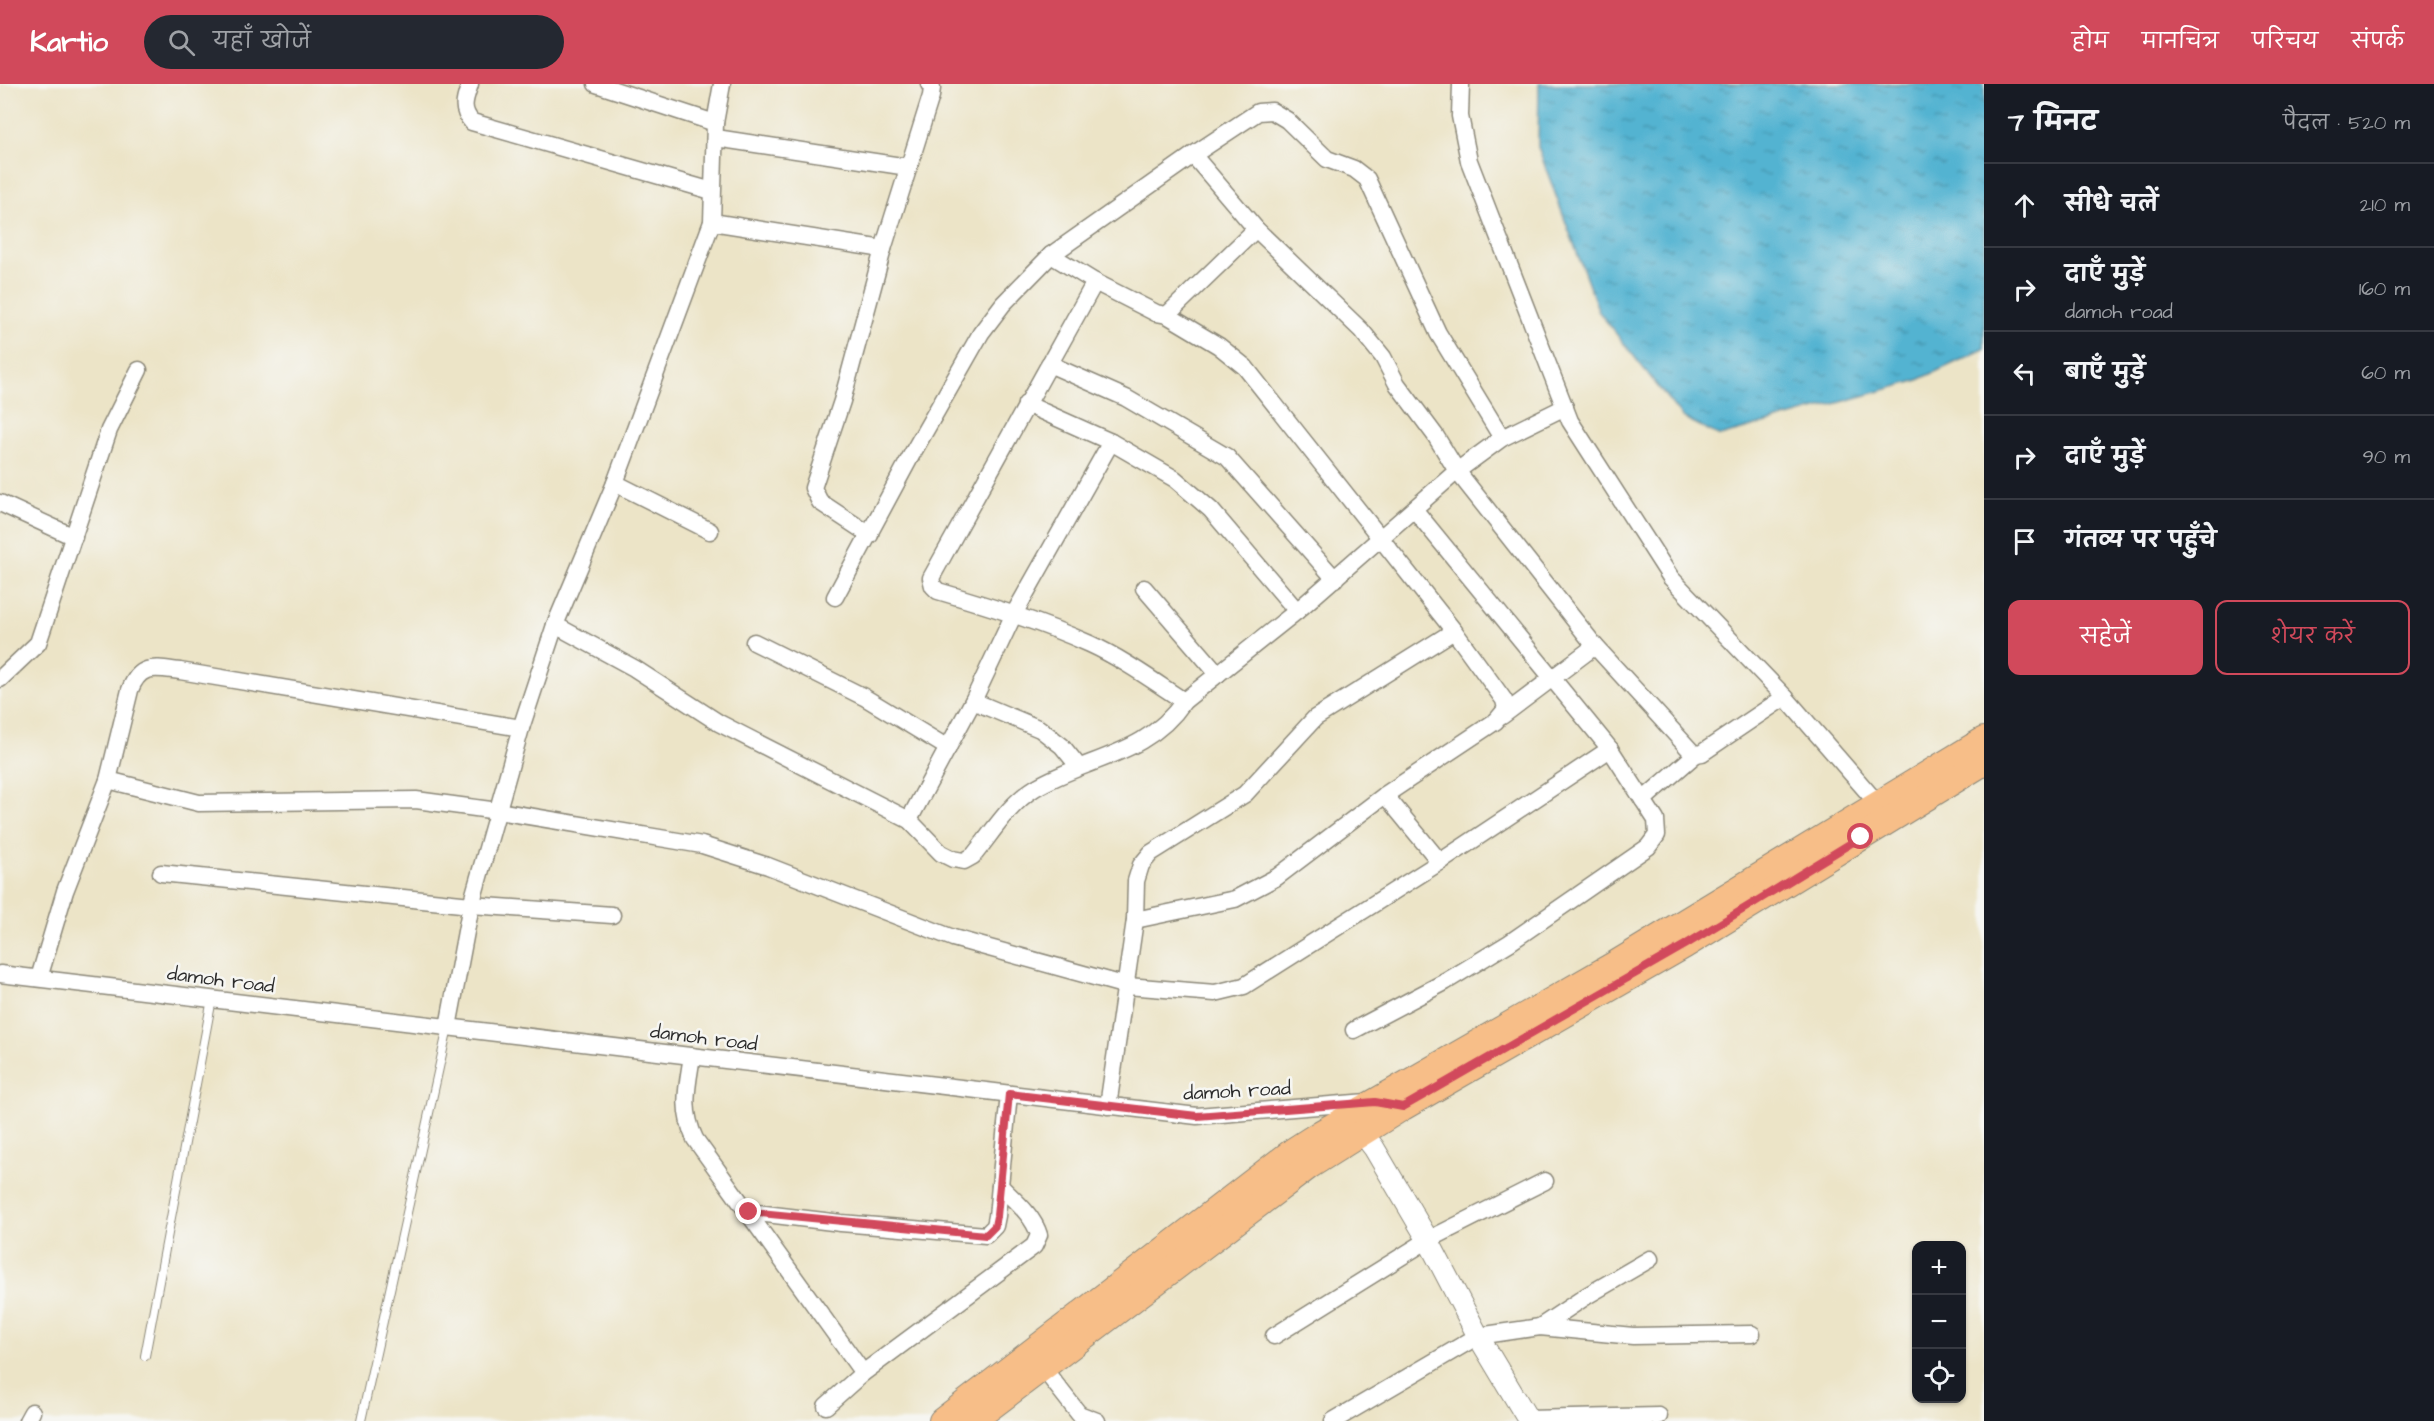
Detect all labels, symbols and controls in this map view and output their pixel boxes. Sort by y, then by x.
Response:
search box [144,15,564,69]
text: Kartio [30,23,108,62]
icon: search [165,26,198,59]
text: यहाँ खोजें [213,26,311,57]
text: होम [2072,27,2109,56]
text: मानचित्र [2142,27,2219,56]
text: परिचय [2252,27,2318,56]
text: संपर्क [2351,27,2404,56]
text: 7 मिनट [2008,104,2098,140]
text: पैदल · 520 m [2283,109,2410,137]
icon: ahead [2008,189,2041,222]
text: सीधे चलें [2065,189,2158,220]
text: 210 m [2360,191,2410,219]
text: दाएँ मुड़ें [2065,259,2145,290]
icon: right [2008,273,2041,306]
text: 160 m [2359,275,2410,303]
text: damoh road [2065,298,2173,326]
icon: left [2008,357,2041,390]
text: बाएँ मुड़ें [2065,357,2145,388]
text: 60 m [2361,359,2410,387]
icon: right [2008,441,2041,474]
text: दाएँ मुड़ें [2065,441,2145,472]
text: 90 m [2362,443,2410,471]
icon: arrive [2008,525,2041,558]
text: गंतव्य पर पहुँचे [2065,525,2216,556]
button: सहेजें [2008,600,2203,675]
button: शेयर करें [2215,600,2410,675]
route start [1847,823,1873,849]
street label: damoh road [166,960,276,1000]
street label: damoh road [649,1018,759,1058]
street label: damoh road [1182,1074,1292,1108]
route end [735,1198,761,1224]
map controls [1912,1241,1966,1403]
button: + [1912,1241,1966,1295]
button: − [1912,1295,1966,1349]
button: locate [1912,1349,1966,1403]

